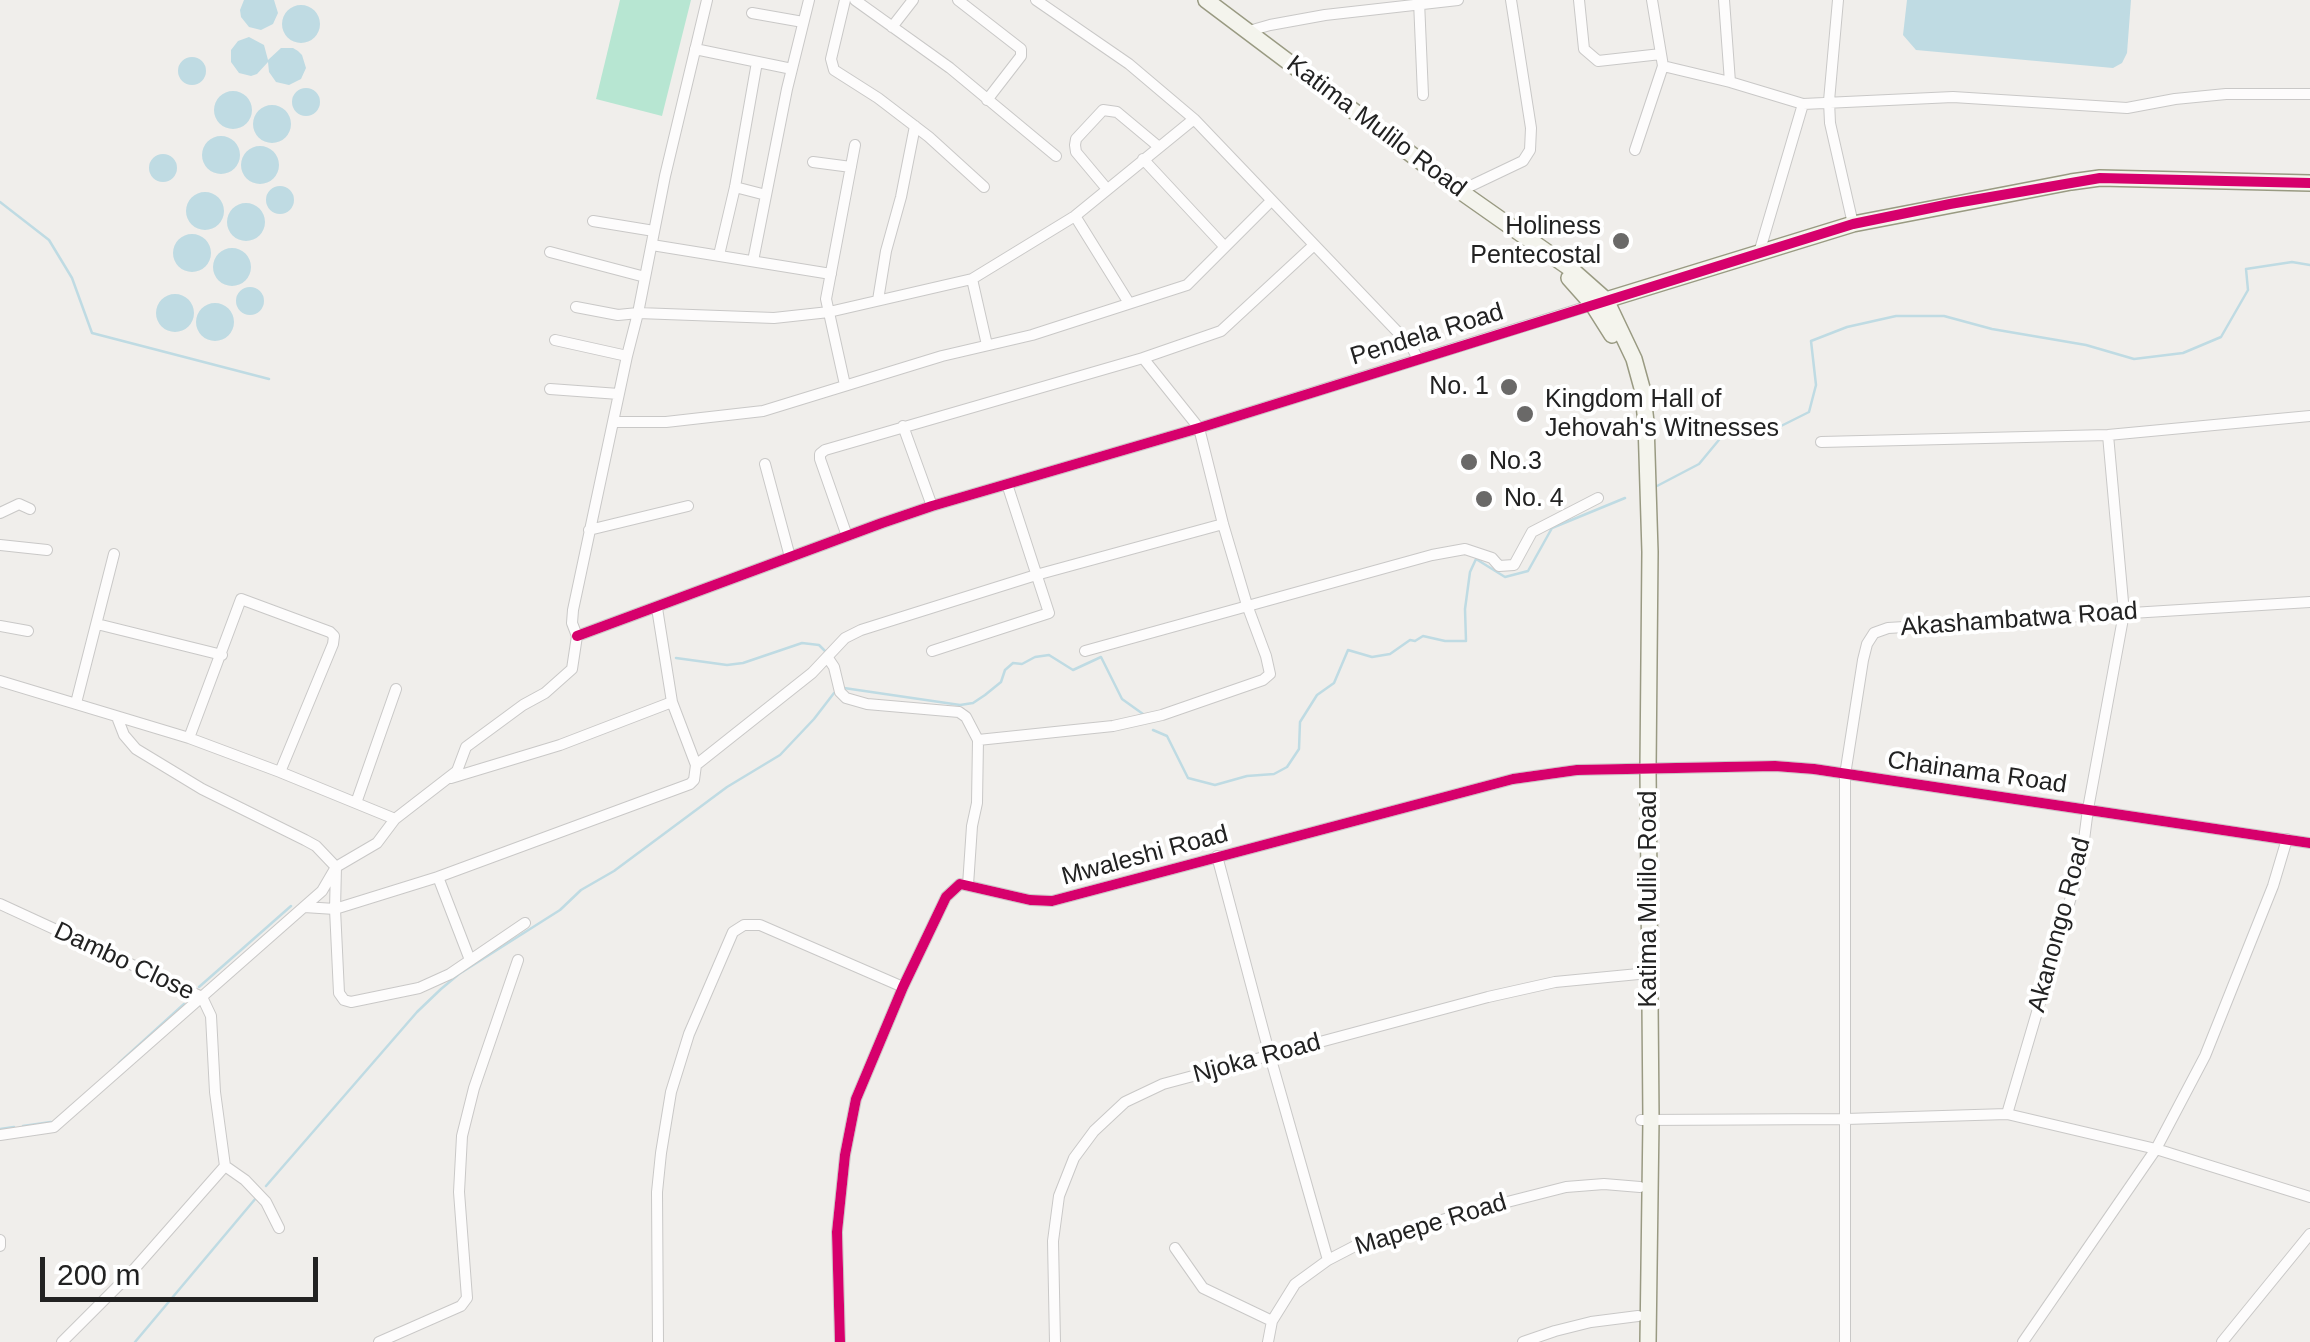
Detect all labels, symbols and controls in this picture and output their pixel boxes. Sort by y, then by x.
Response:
street label: Katima Mulilo Road [1280,50,1472,204]
place label: Holiness Pentecostal [1470,212,1601,271]
marker: Holiness Pentecostal [1610,230,1632,252]
street label: Pendela Road [1347,297,1507,373]
place label: No. 1 [1429,372,1489,402]
marker: No. 1 [1498,376,1520,398]
place label: Kingdom Hall of Jehovah's Witnesses [1545,385,1779,444]
marker: Kingdom Hall of Jehovah's Witnesses [1514,403,1536,425]
place label: No.3 [1489,447,1542,477]
marker: No.3 [1458,451,1480,473]
place label: No. 4 [1504,484,1564,514]
marker: No. 4 [1473,488,1495,510]
street label: Akashambatwa Road [1899,597,2139,643]
street label: Chainama Road [1885,746,2069,800]
street label: Katima Mulilo Road [1634,791,1664,1007]
street label: Mwaleshi Road [1059,819,1231,893]
street label: Akanongo Road [2022,835,2098,1015]
street label: Dambo Close [49,916,199,1008]
street label: Njoka Road [1190,1028,1324,1090]
street label: Mapepe Road [1352,1188,1510,1262]
scale bar [45,1237,322,1299]
text: 200 m [57,1258,140,1291]

